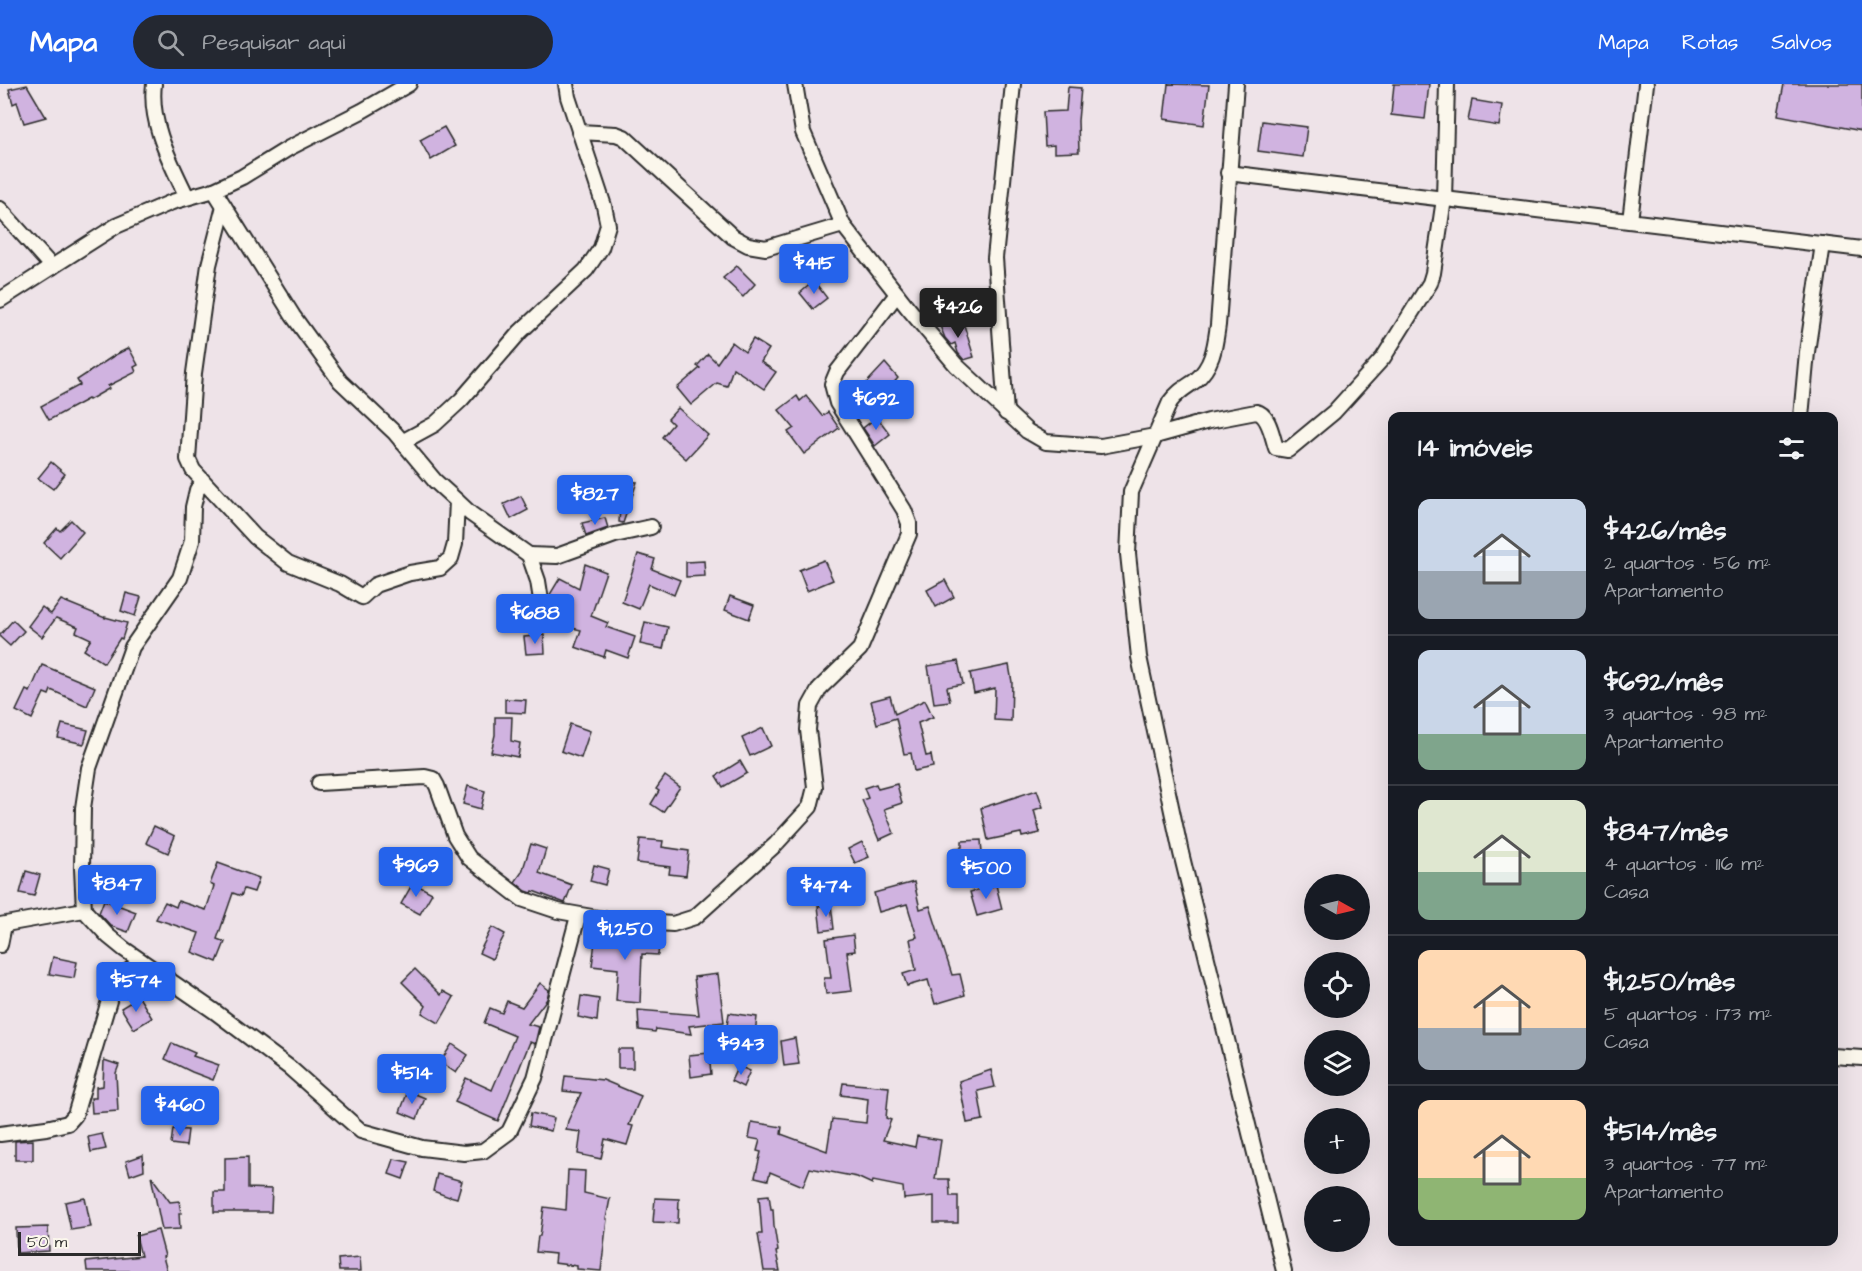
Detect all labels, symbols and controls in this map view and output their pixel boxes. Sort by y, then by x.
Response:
search box [133,15,553,69]
text: Mapa [30,23,97,62]
icon: search [154,26,187,59]
text: Pesquisar aqui [202,27,345,58]
text: Mapa [1598,28,1649,57]
text: Rotas [1682,28,1738,57]
text: Salvos [1771,28,1832,57]
pin: $415 [778,244,850,295]
text: $415 [793,249,835,277]
pin: $426 [922,288,994,339]
text: $426 [934,293,982,321]
pin: $692 [840,380,912,431]
text: $692 [853,385,899,413]
text: 14 imóveis [1418,430,1533,466]
icon: filters [1775,432,1808,465]
pin: $827 [559,475,631,526]
text: $827 [571,480,619,508]
text: $426/mês [1604,513,1727,549]
icon: home [1466,523,1538,595]
text: 2 quartos · 56 m² [1604,549,1771,577]
text: Apartamento [1604,577,1723,605]
pin: $688 [499,594,571,645]
text: $688 [510,599,560,627]
text: $692/mês [1604,664,1724,700]
icon: home [1466,674,1538,746]
text: 3 quartos · 98 m² [1604,700,1767,728]
text: Apartamento [1604,728,1723,756]
text: $847/mês [1604,814,1728,850]
icon: home [1466,824,1538,896]
pin: $969 [380,847,452,898]
pin: $500 [950,849,1022,900]
text: 4 quartos · 116 m² [1604,850,1764,878]
text: $969 [393,852,439,880]
text: $500 [961,854,1011,882]
pin: $847 [81,865,153,916]
pin: $474 [790,867,862,918]
text: $847 [92,870,142,898]
text: $474 [801,872,851,900]
north arrow [1304,874,1370,940]
map controls [1304,874,1370,1252]
text: Casa [1604,878,1649,906]
pin: $1,250 [576,910,674,961]
text: $1,250 [597,915,653,943]
button: locate [1304,952,1370,1018]
pin: $574 [100,962,172,1013]
text: $1,250/mês [1604,964,1735,1000]
text: $574 [110,967,162,995]
icon: home [1466,974,1538,1046]
text: 5 quartos · 173 m² [1604,1000,1772,1028]
pin: $943 [705,1025,777,1076]
text: Casa [1604,1028,1649,1056]
text: $943 [718,1030,764,1058]
button: layers [1304,1030,1370,1096]
pin: $514 [376,1054,448,1105]
text: $514 [391,1059,433,1087]
pin: $460 [144,1086,216,1137]
text: $460 [155,1091,205,1119]
button: + [1304,1108,1370,1174]
text: $514/mês [1604,1114,1717,1150]
icon: home [1466,1124,1538,1196]
text: 3 quartos · 77 m² [1604,1150,1768,1178]
text: Apartamento [1604,1178,1723,1206]
button: − [1304,1186,1370,1252]
scale bar [18,1229,141,1256]
text: 50 m [27,1231,67,1253]

